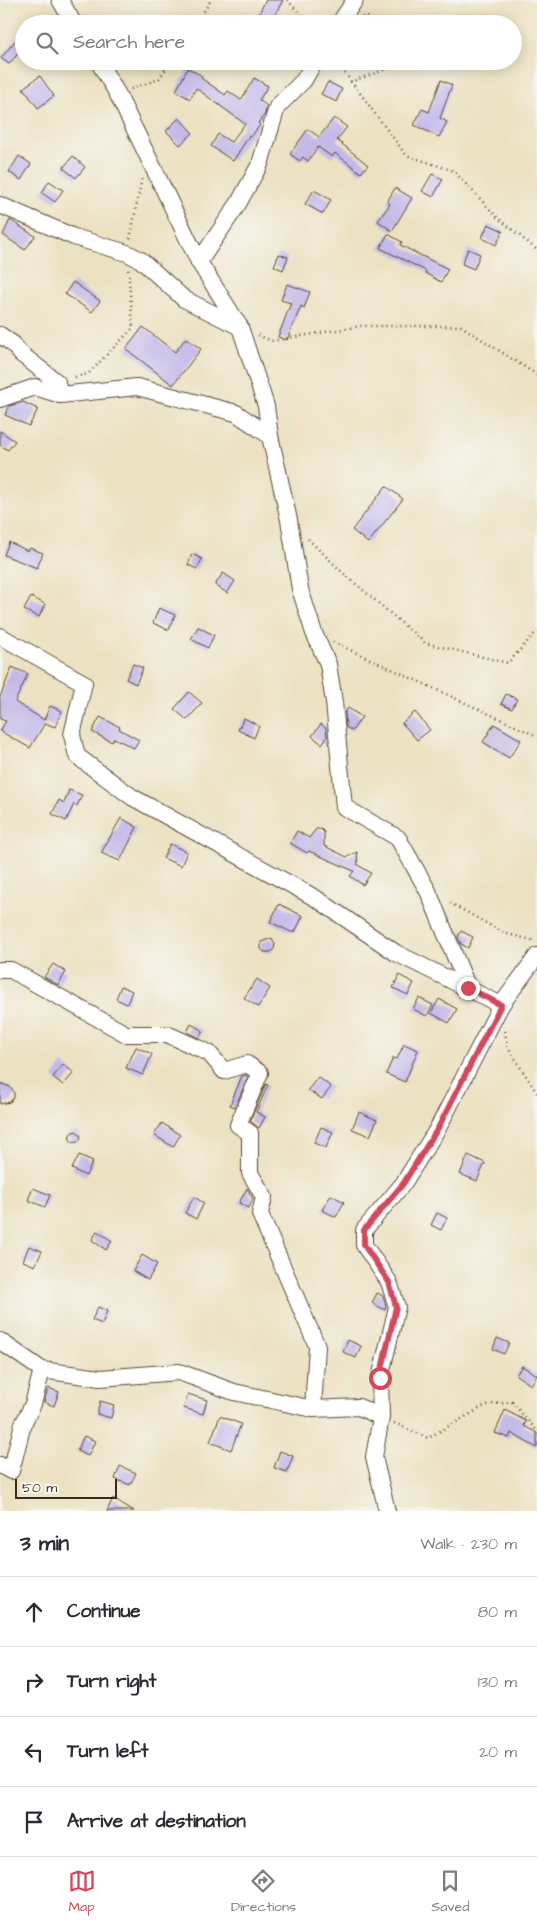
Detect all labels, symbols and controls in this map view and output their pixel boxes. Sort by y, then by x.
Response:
search box [15,15,522,70]
icon: search [33,29,61,57]
text: Search here [73,29,185,56]
route end [457,977,480,1000]
route start [369,1367,392,1390]
scale bar [15,1476,118,1499]
text: 50 m [22,1478,57,1498]
text: 3 min [20,1529,69,1558]
text: Walk · 230 m [420,1533,517,1555]
icon: ahead [20,1598,48,1626]
text: Continue [67,1598,141,1625]
text: 80 m [478,1601,517,1623]
icon: right [20,1668,48,1696]
text: Turn right [67,1668,156,1695]
text: 130 m [478,1671,517,1693]
icon: left [20,1738,48,1766]
text: Turn left [67,1738,148,1765]
text: 20 m [479,1741,517,1763]
icon: arrive [20,1808,48,1836]
text: Arrive at destination [67,1808,246,1835]
tab: Map [68,1867,96,1917]
tab: Directions [231,1867,296,1917]
tab: Saved [431,1867,469,1917]

